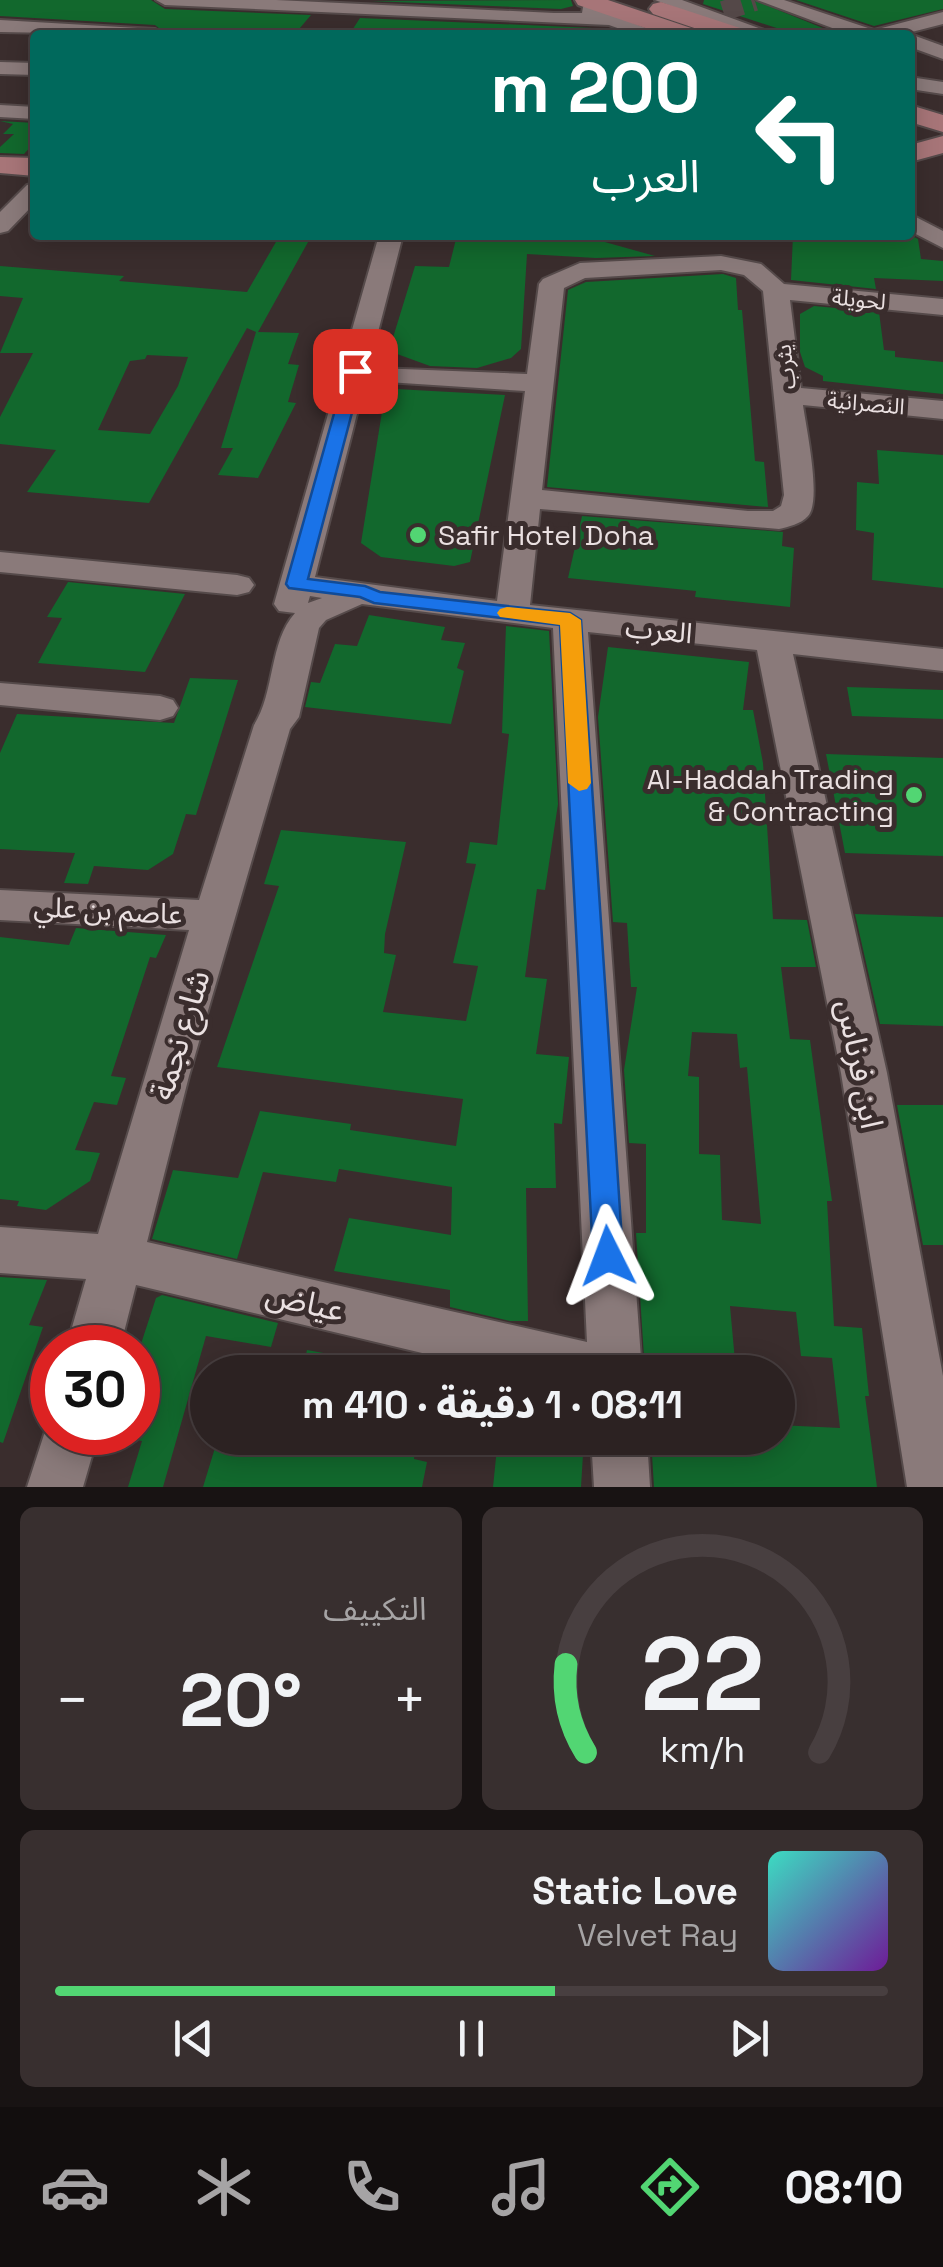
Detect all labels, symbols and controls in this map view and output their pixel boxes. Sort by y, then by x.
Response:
text: 200 m [490,43,700,132]
icon: left [735,70,865,200]
text: العرب [592,148,700,205]
street label: لحويلة [831,282,887,316]
pin [313,329,398,414]
street label: يثرب [768,343,802,391]
icon: arrive [328,344,383,399]
street label: النصرانية [826,386,906,420]
place label: Safir Hotel Doha [438,517,654,553]
marker: Safir Hotel Doha [407,524,429,546]
street label: العرب [624,609,694,651]
place label: Al-Haddah Trading & Contracting [647,761,894,829]
marker: Al-Haddah Trading & Contracting [903,784,925,806]
street label: عاصم بن علي [33,888,183,936]
street label: شارع نجمة [141,965,222,1106]
street label: ابن فرناس [828,996,892,1132]
position arrow [556,1204,660,1308]
street label: عياض [262,1274,348,1330]
speed limit sign: 30 [30,1325,160,1455]
text: 08:11 · 1 دقيقة · 410 m [302,1381,683,1429]
text: التكييف [323,1589,427,1629]
text: 22 [640,1608,764,1740]
text: 20° [179,1652,302,1748]
text: − [55,1665,89,1735]
text: + [392,1665,426,1735]
text: km/h [660,1727,745,1772]
text: Static Love [532,1867,738,1915]
text: Velvet Ray [577,1915,738,1955]
icon: previous [166,2011,221,2066]
icon: pause [444,2011,499,2066]
icon: next [722,2011,777,2066]
icon: car [40,2152,110,2222]
icon: climate [189,2152,259,2222]
icon: phone [337,2152,407,2222]
icon: music [486,2152,556,2222]
icon: directions [635,2152,705,2222]
text: 08:10 [784,2159,904,2216]

